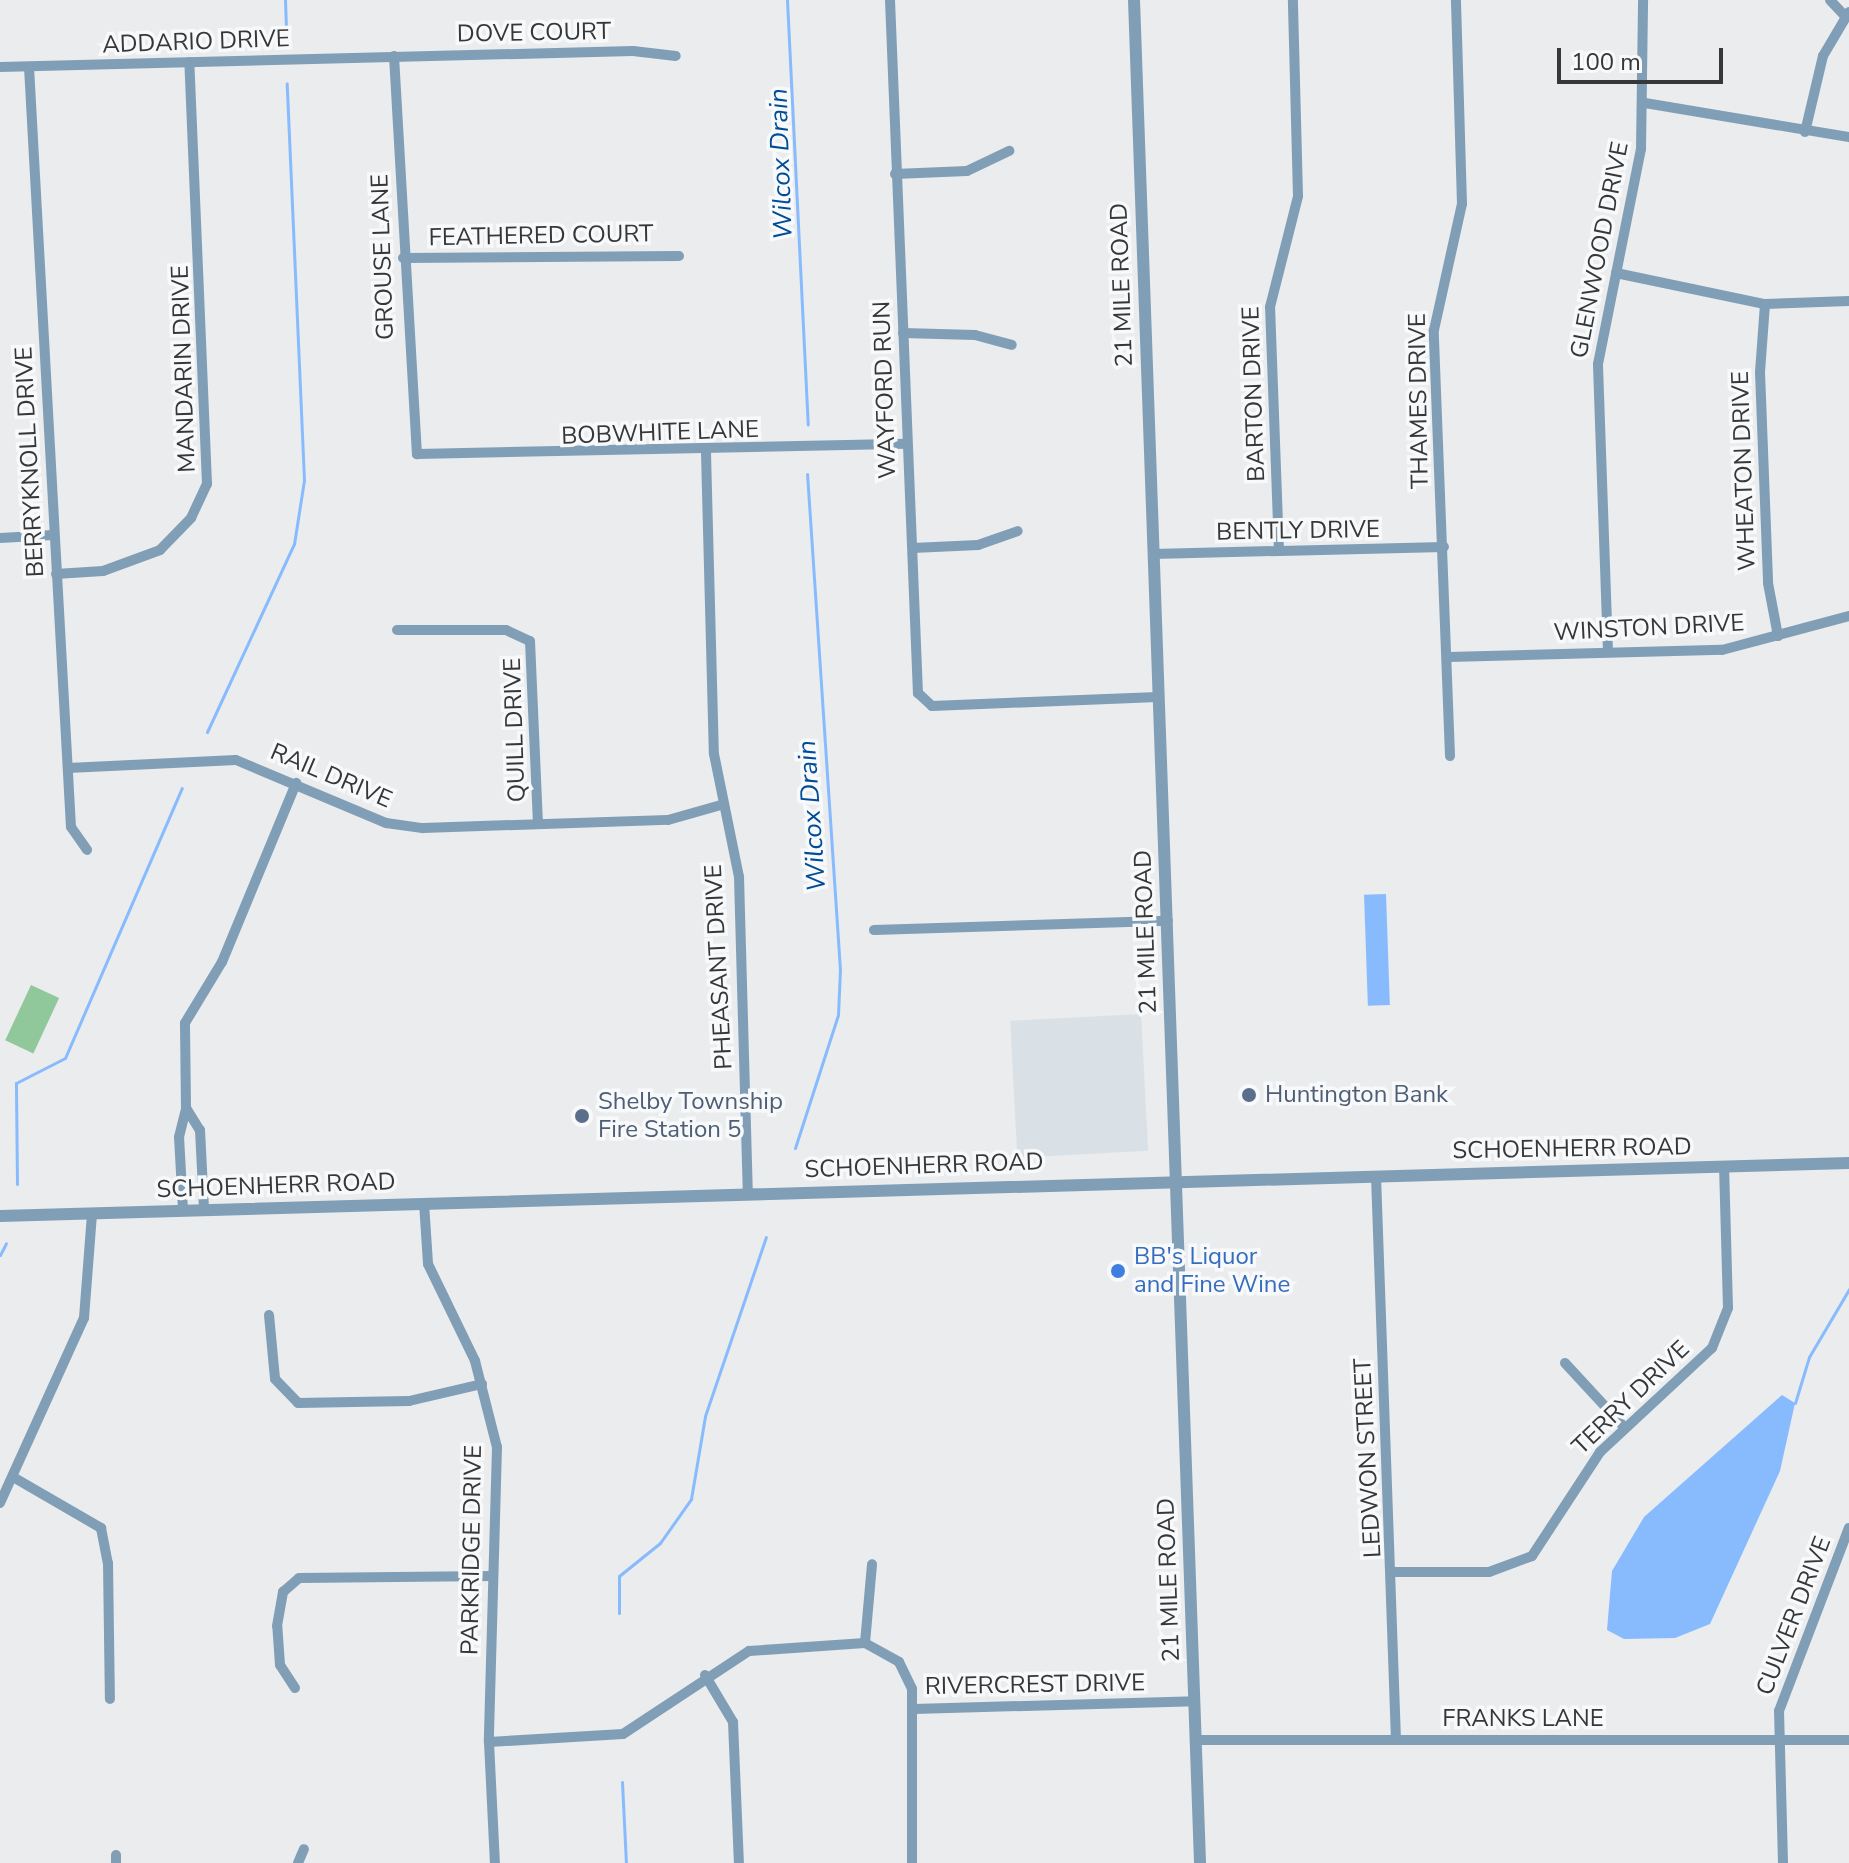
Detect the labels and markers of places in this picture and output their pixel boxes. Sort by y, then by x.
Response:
place label: Huntington Bank [1265,1081,1448,1109]
marker: Huntington Bank [1240,1086,1258,1104]
place label: Shelby Township Fire Station 5 [598,1088,783,1144]
marker: Shelby Township Fire Station 5 [573,1107,591,1125]
place label: BB's Liquor and Fine Wine [1134,1243,1290,1299]
marker: BB's Liquor and Fine Wine [1109,1262,1127,1280]

